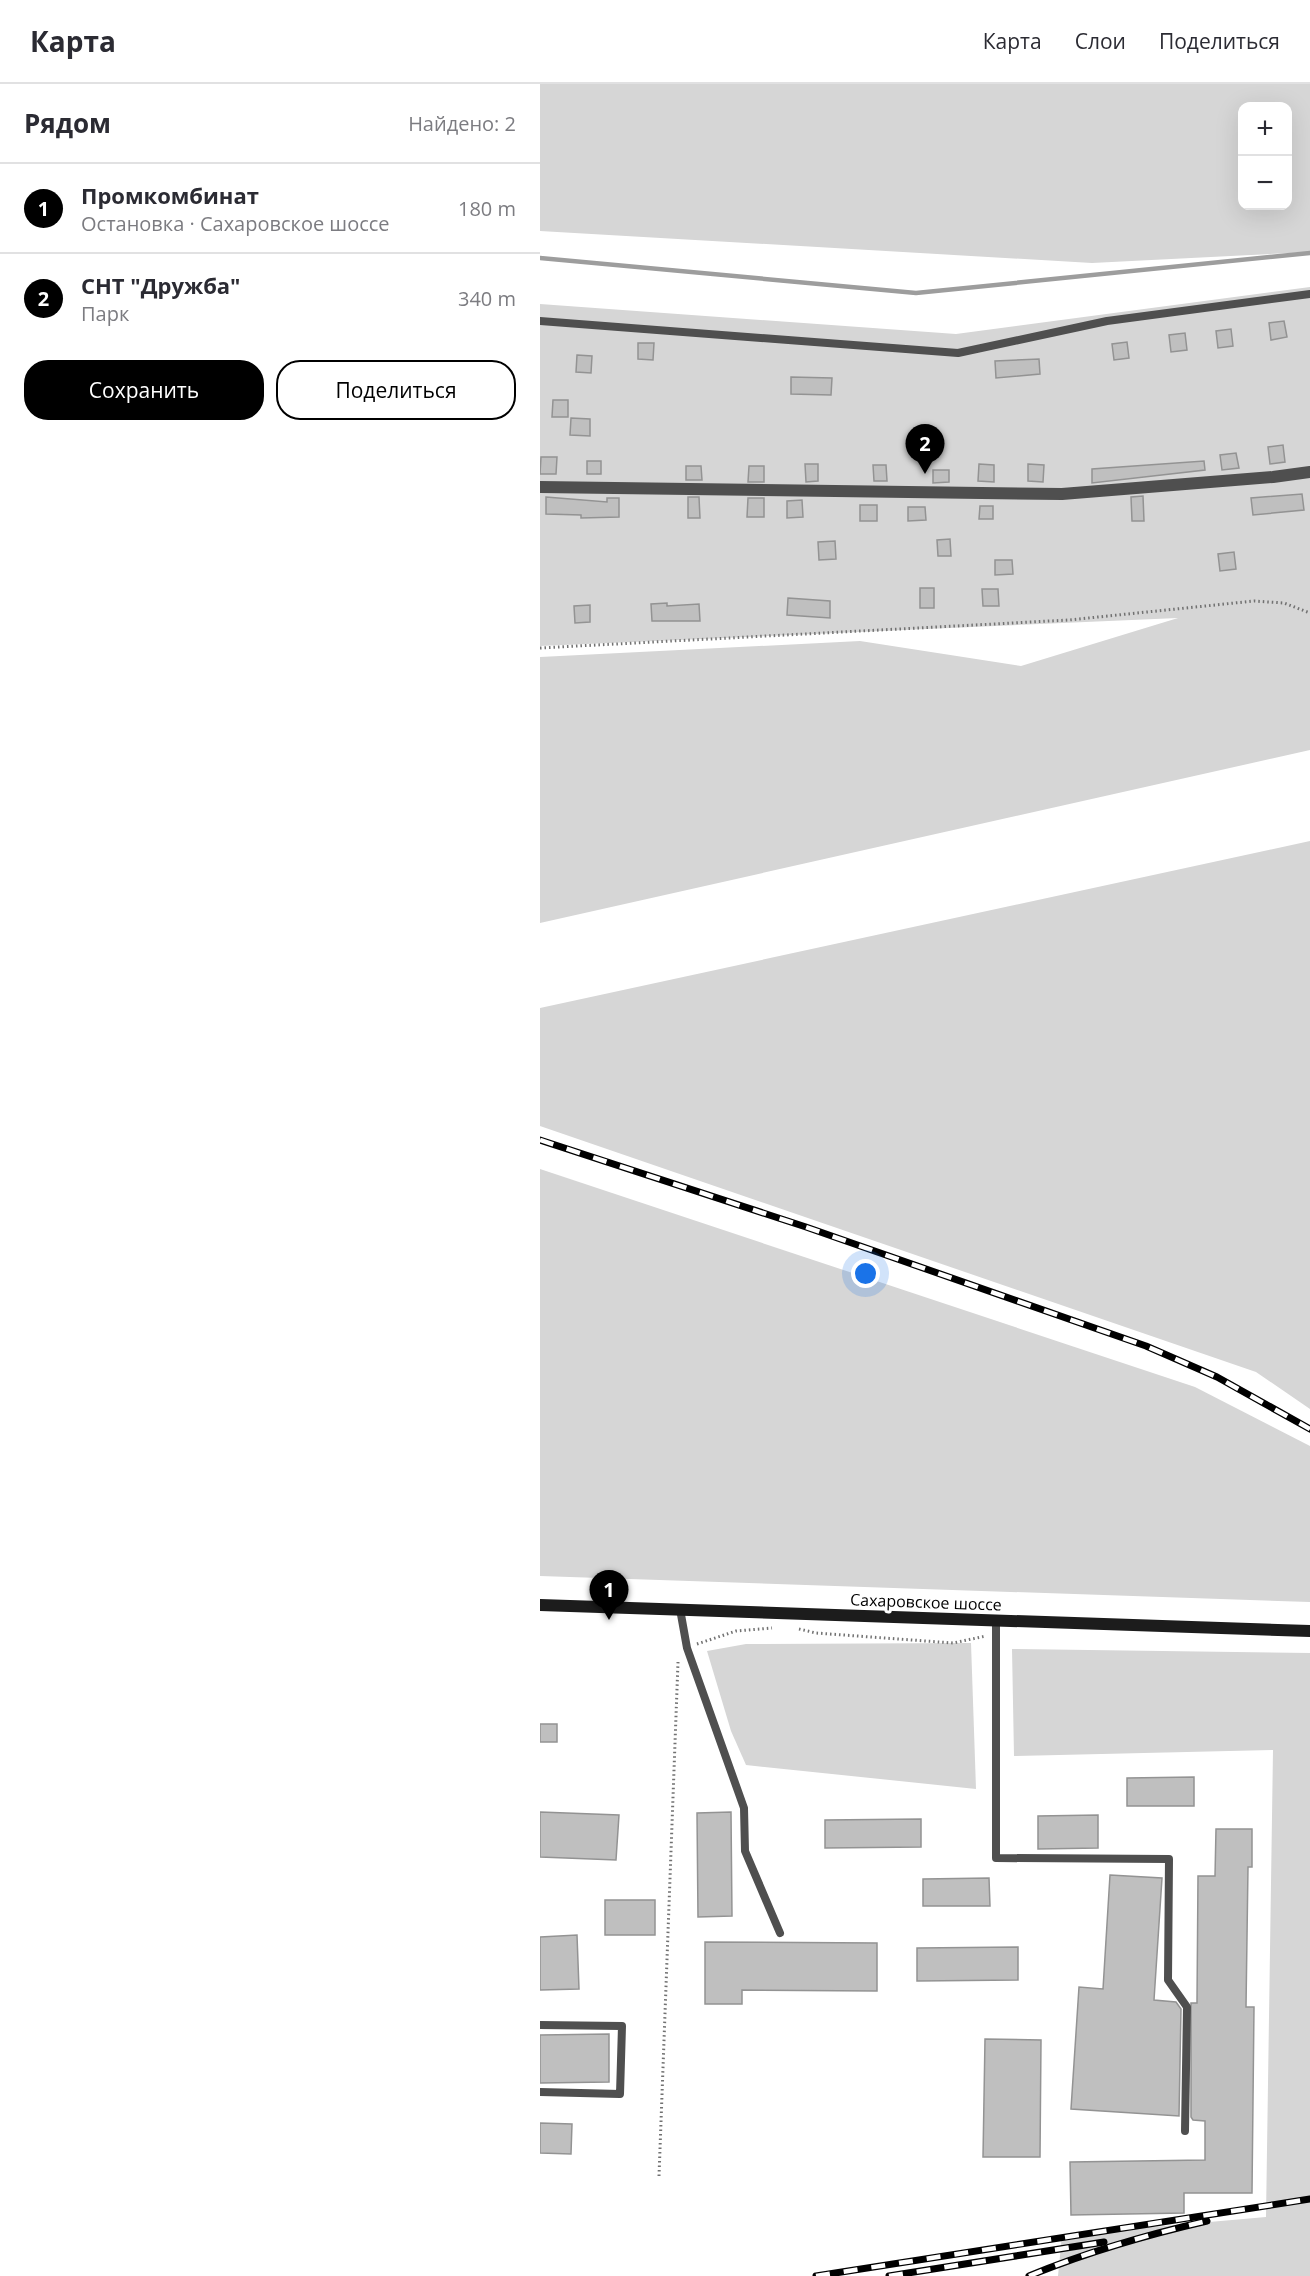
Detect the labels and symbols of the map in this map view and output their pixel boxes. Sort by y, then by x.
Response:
pin: 2 [906,424,944,474]
your location [851,1259,880,1288]
pin: 1 [590,1570,628,1620]
street label: Сахаровское шоссе [850,1588,1002,1616]

